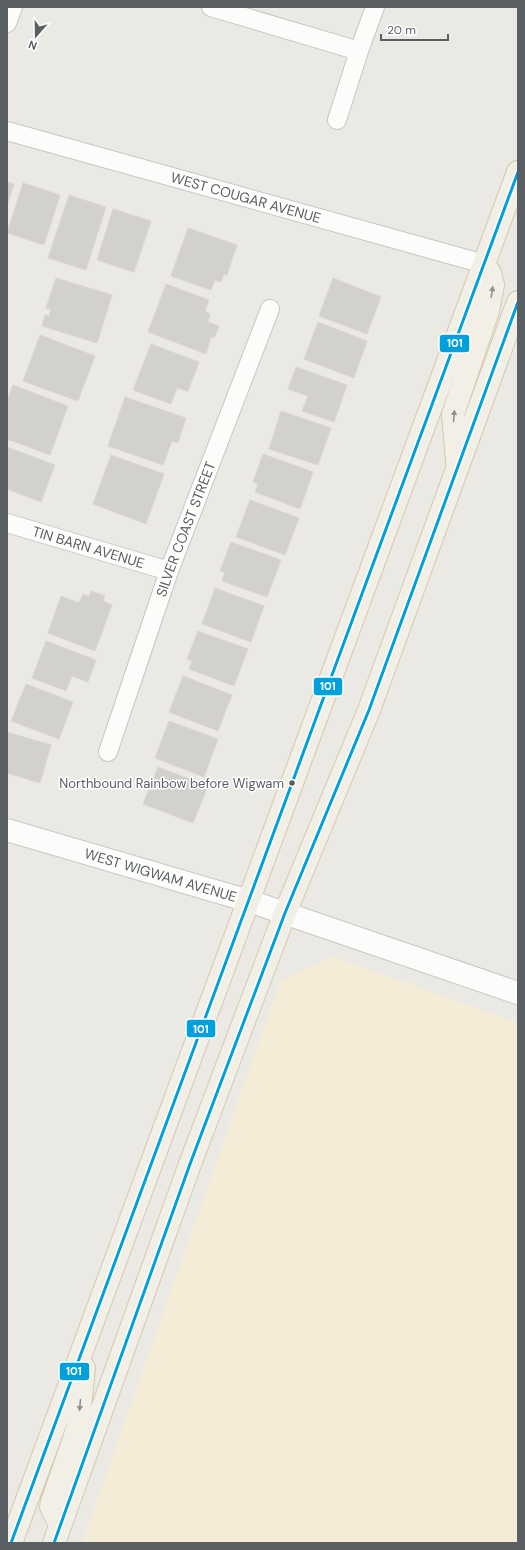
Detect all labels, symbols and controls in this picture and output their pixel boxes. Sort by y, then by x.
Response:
north arrow [16,16,56,56]
scale bar [381,16,448,42]
text: 20 m [387,22,416,38]
text: N [26,37,39,53]
street label: WEST COUGAR AVENUE [169,168,323,227]
one-way arrow [489,286,495,298]
line badge: 101 [439,334,470,353]
text: 101 [447,336,463,350]
one-way arrow [451,410,458,422]
street label: SILVER COAST STREET [152,459,219,599]
street label: TIN BARN AVENUE [30,522,147,572]
line badge: 101 [313,677,343,696]
text: 101 [320,679,336,693]
place label: Northbound Rainbow before Wigwam [59,775,284,792]
marker: Northbound Rainbow before Wigwam [287,778,297,788]
street label: WEST WIGWAM AVENUE [82,844,239,906]
line badge: 101 [186,1019,216,1038]
text: 101 [193,1022,209,1036]
line badge: 101 [59,1362,90,1381]
text: 101 [66,1364,82,1378]
one-way arrow [77,1399,84,1411]

